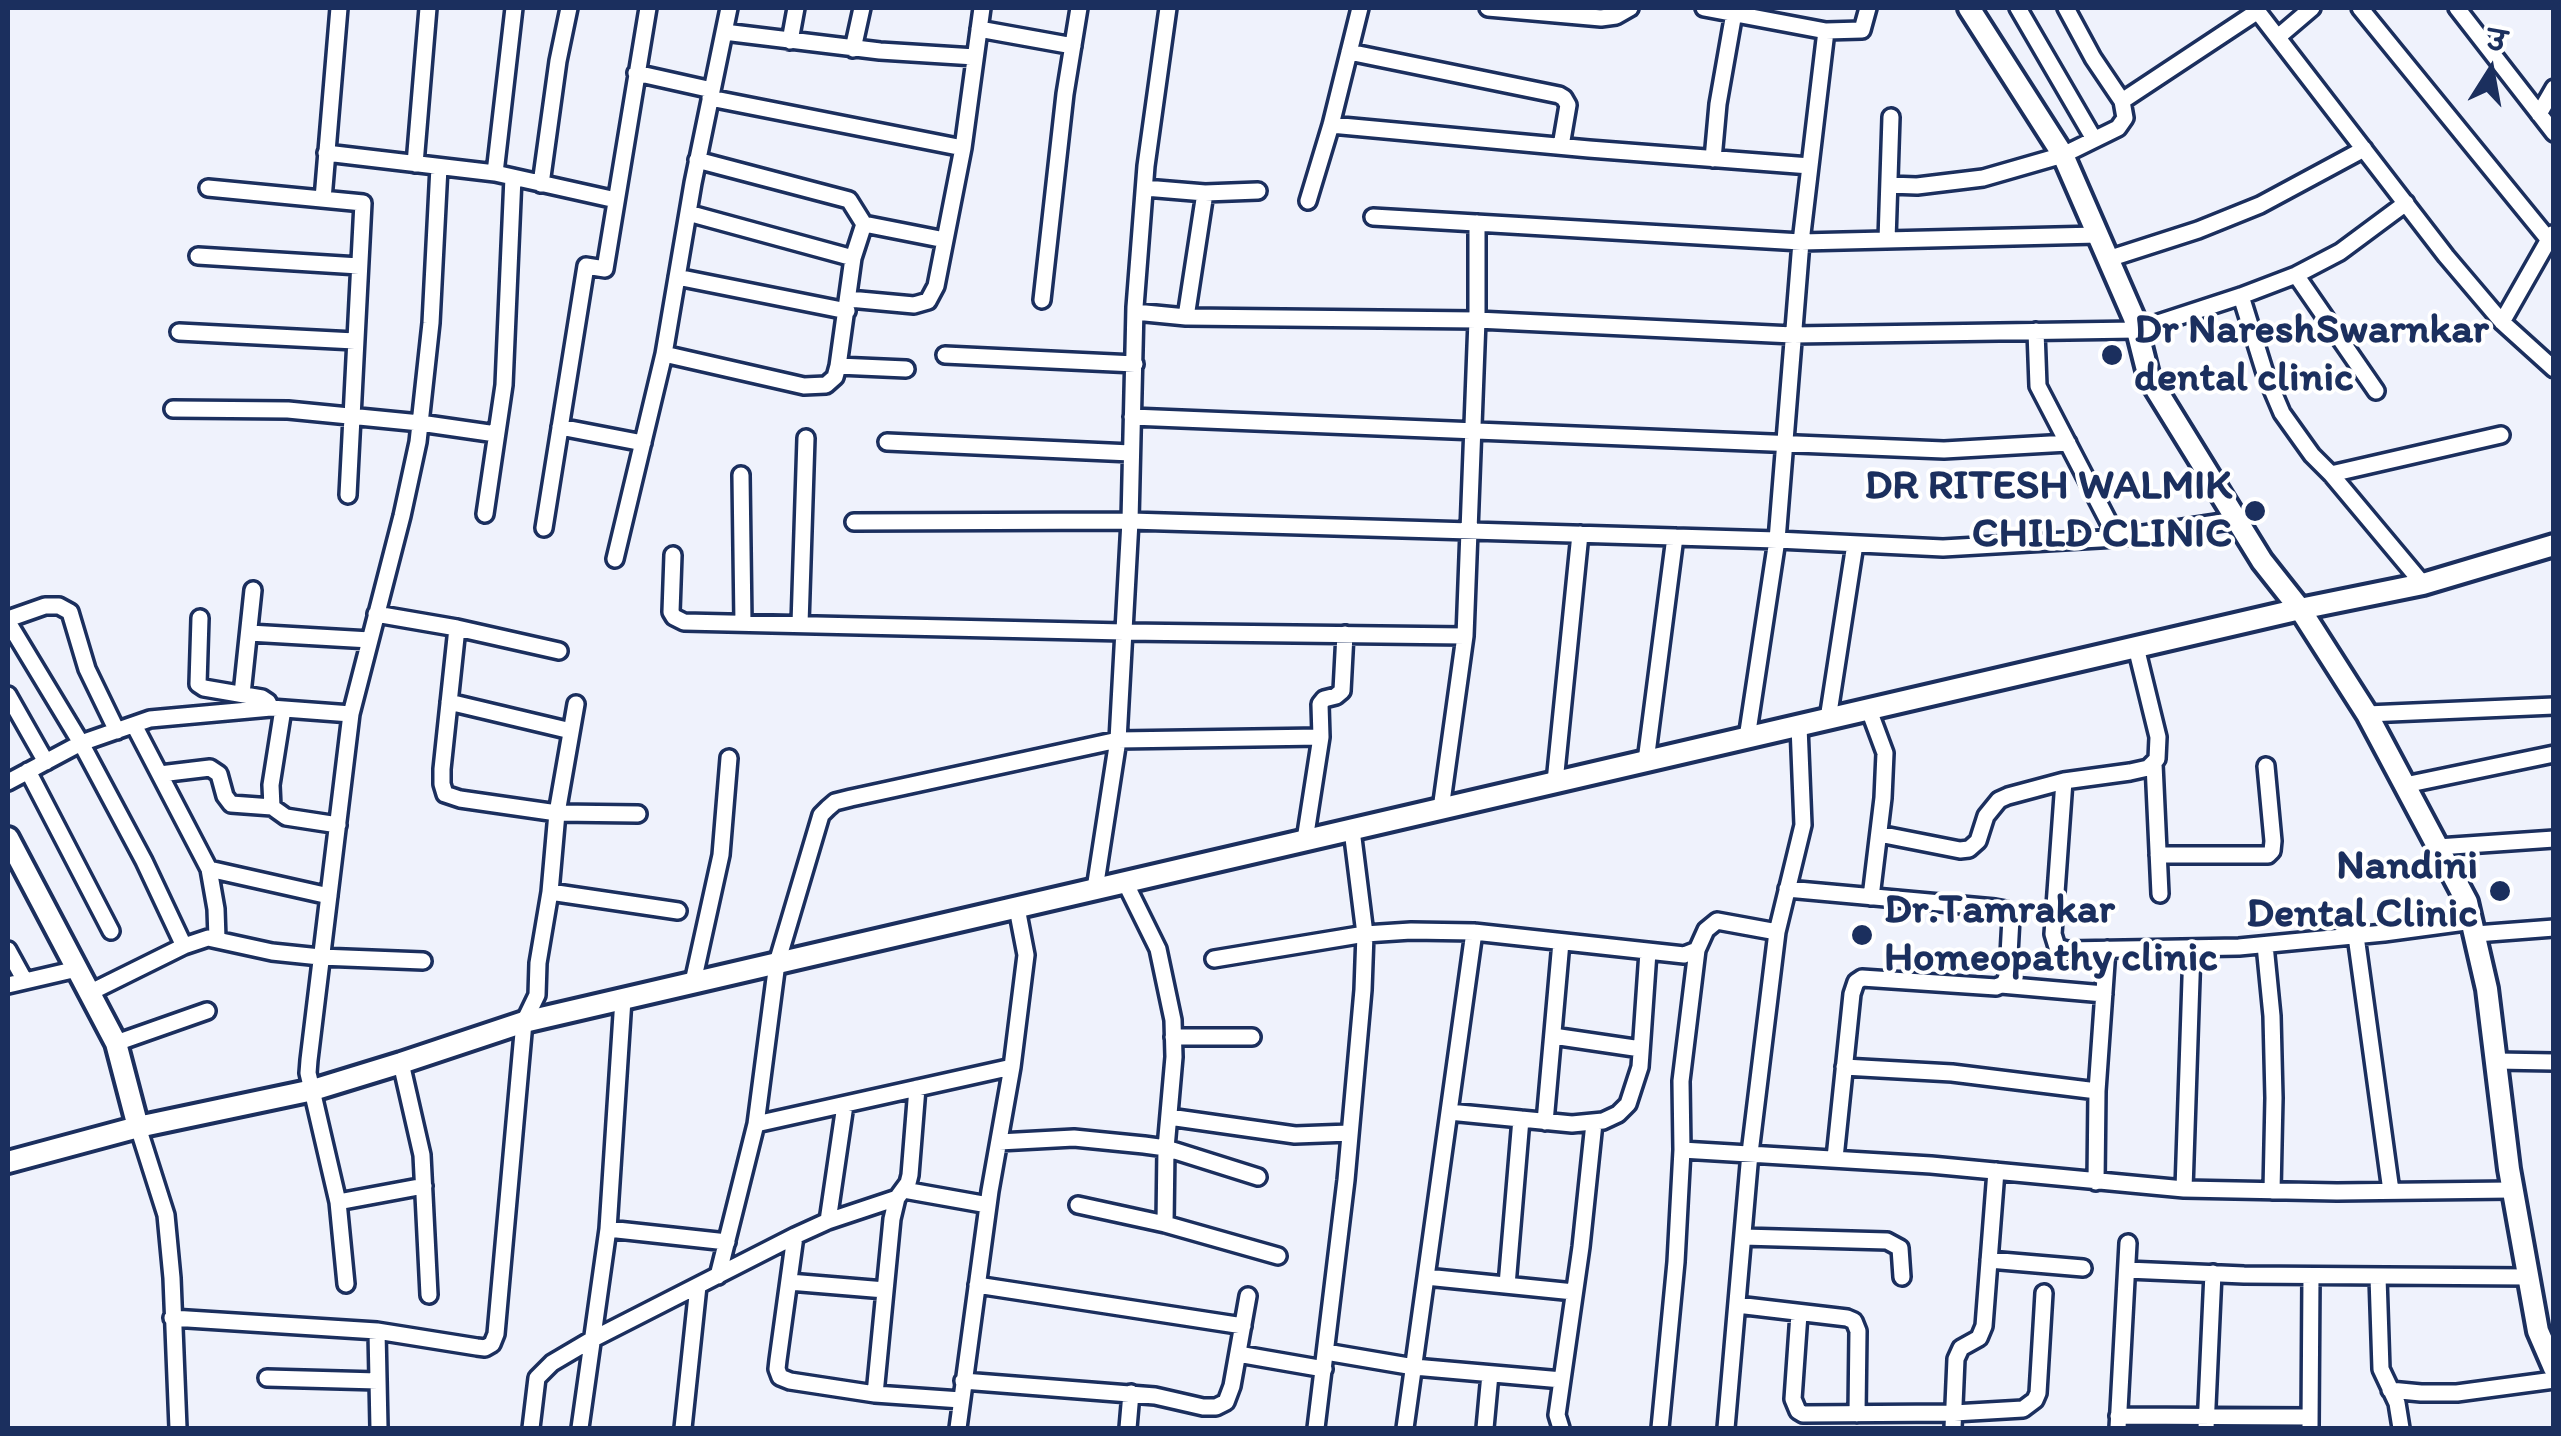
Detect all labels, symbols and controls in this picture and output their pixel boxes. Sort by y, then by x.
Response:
north arrow [2441,20,2541,120]
text: उ [2484,22,2509,59]
place label: Dr NareshSwarnkar dental clinic [2134,306,2489,404]
marker: Dr NareshSwarnkar dental clinic [2099,342,2125,368]
place label: DR RITESH WALMIK CHILD CLINIC [1864,462,2232,560]
marker: DR RITESH WALMIK CHILD CLINIC [2242,498,2268,524]
place label: Nandini Dental Clinic [2246,842,2478,940]
marker: Nandini Dental Clinic [2487,878,2513,904]
place label: Dr.Tamrakar Homeopathy clinic [1884,886,2218,984]
marker: Dr.Tamrakar Homeopathy clinic [1849,922,1875,948]

